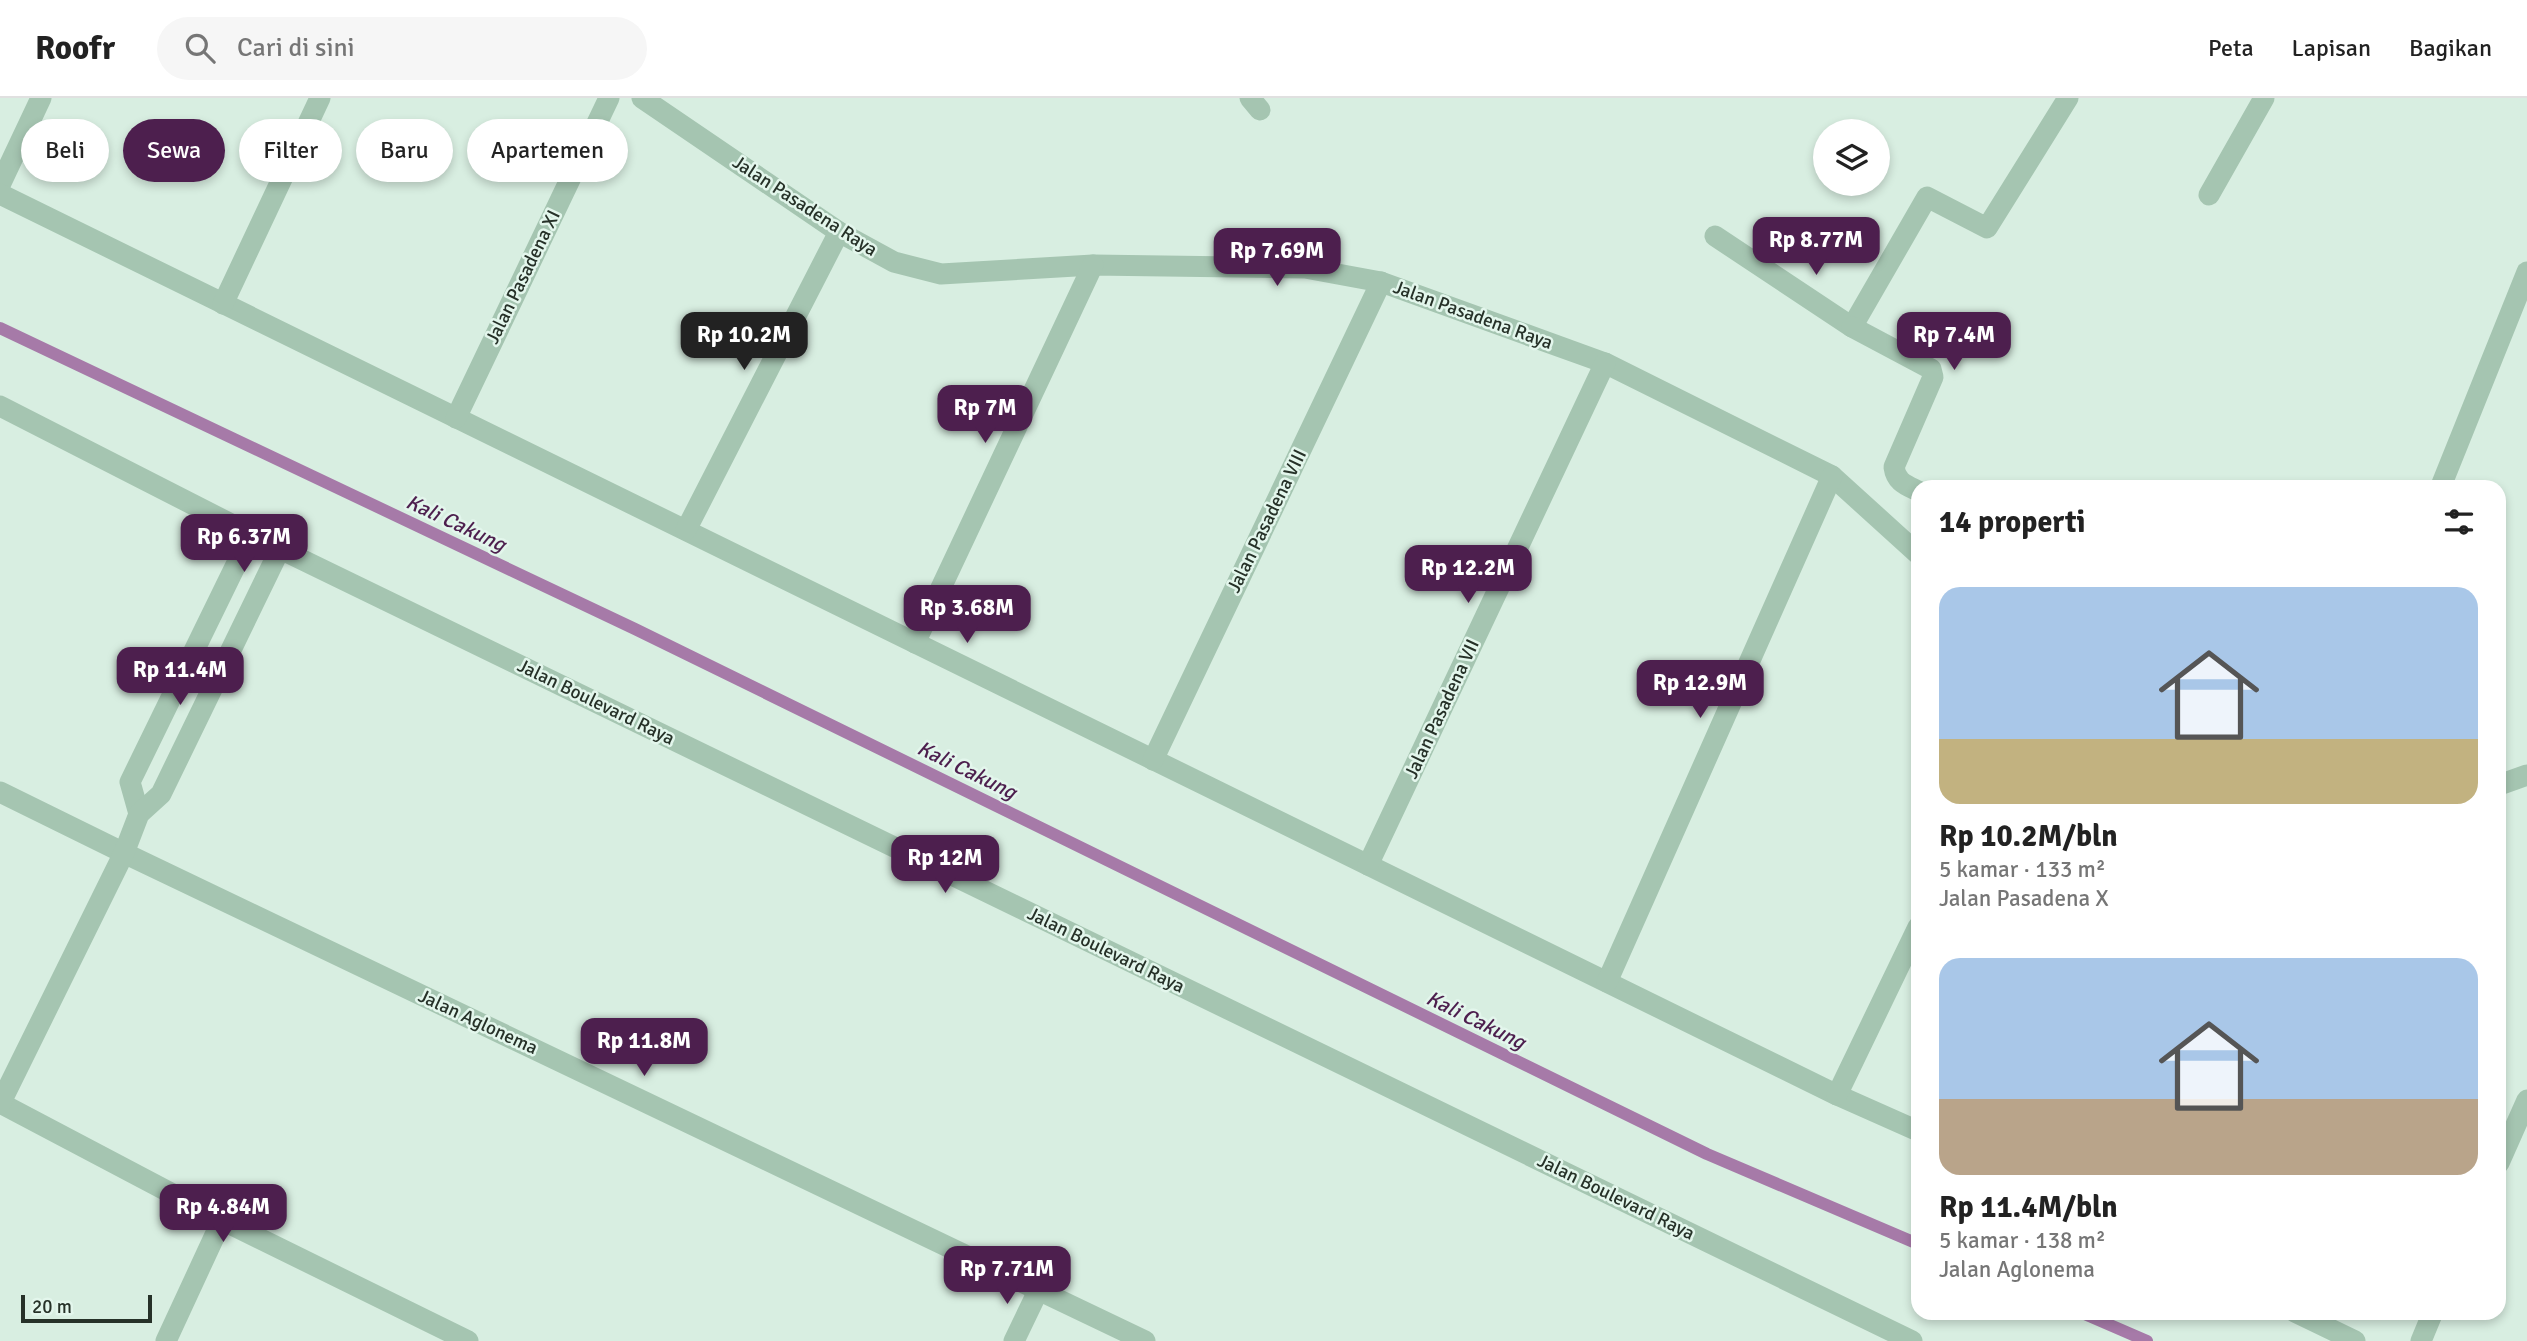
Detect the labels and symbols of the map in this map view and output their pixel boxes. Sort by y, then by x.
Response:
street label: Jalan Pasadena Raya [728,150,882,262]
street label: Jalan Pasadena XI [480,206,566,348]
pin: Rp 8.77M [1744,218,1888,277]
pin: Rp 7.69M [1205,228,1349,288]
street label: Jalan Pasadena Raya [1390,275,1556,355]
pin: Rp 10.2M [672,313,816,372]
pin: Rp 7.4M [1889,313,2019,372]
pin: Rp 7M [936,386,1034,445]
street label: Jalan Pasadena VIII [1222,445,1312,597]
water label: Kali Cakung [402,489,512,558]
pin: Rp 6.37M [172,514,316,574]
pin: Rp 12.2M [1396,546,1540,605]
pin: Rp 3.68M [895,586,1039,645]
street label: Jalan Pasadena VII [1399,635,1485,783]
pin: Rp 11.4M [108,648,252,707]
street label: Jalan Boulevard Raya [513,653,679,751]
pin: Rp 12.9M [1628,660,1772,720]
water label: Kali Cakung [913,735,1022,806]
pin: Rp 12M [888,836,1002,895]
street label: Jalan Boulevard Raya [1023,901,1189,999]
street label: Jalan Aglonema [415,984,541,1060]
water label: Kali Cakung [1422,985,1531,1056]
pin: Rp 11.8M [572,1018,716,1078]
street label: Jalan Boulevard Raya [1533,1148,1699,1246]
pin: Rp 4.84M [151,1184,295,1244]
pin: Rp 7.71M [935,1246,1079,1306]
scale bar [21,1292,152,1324]

